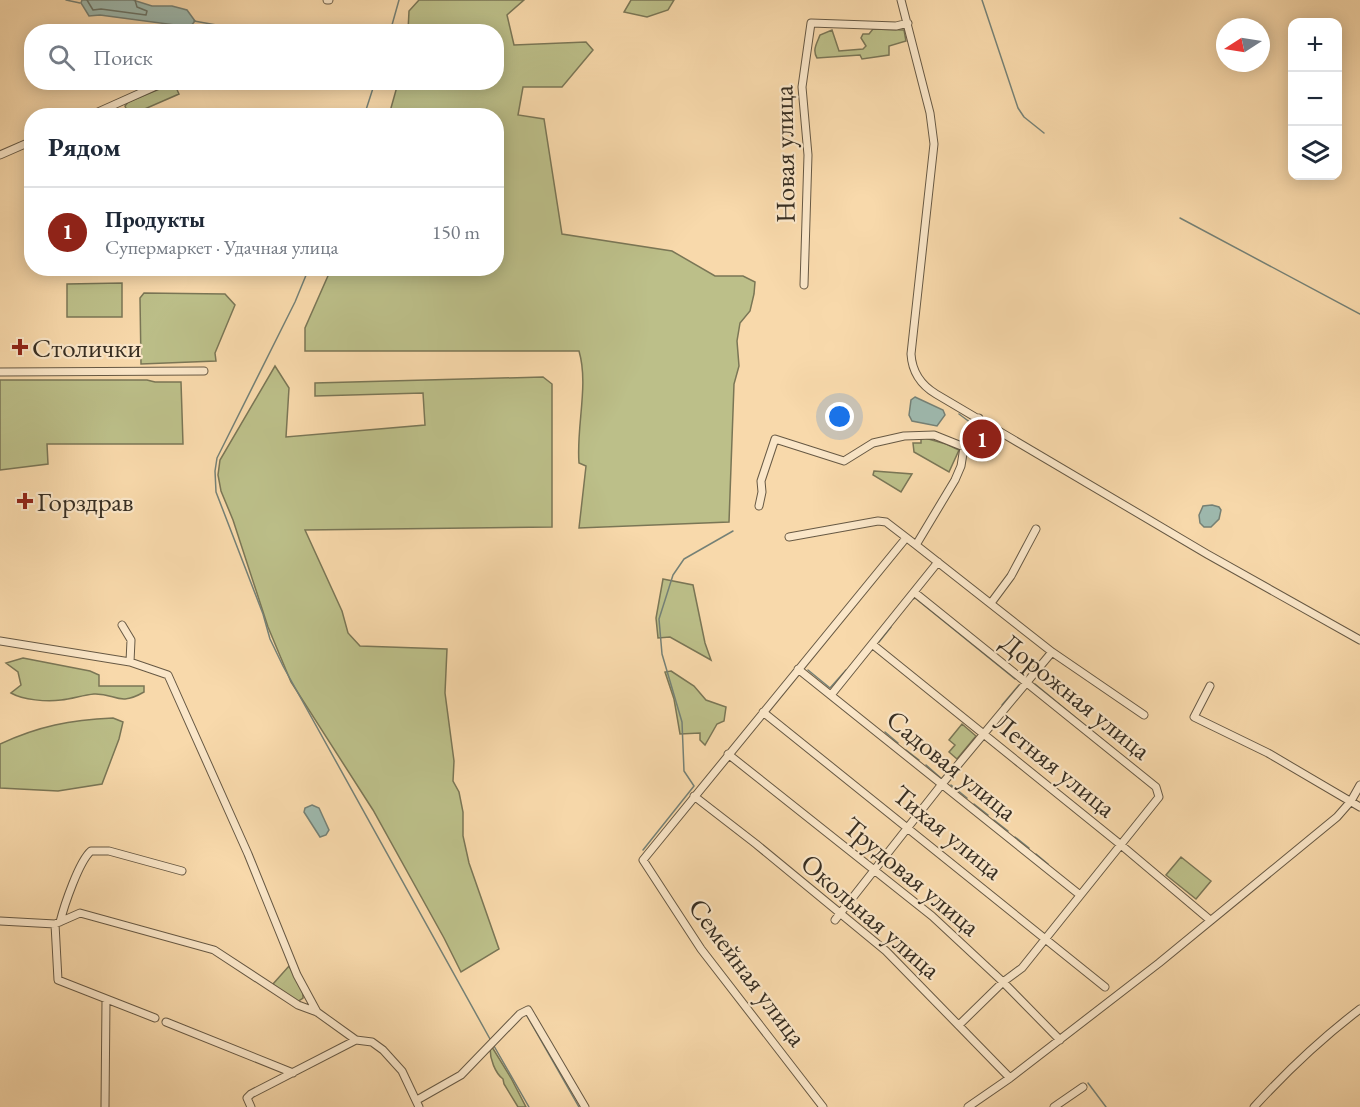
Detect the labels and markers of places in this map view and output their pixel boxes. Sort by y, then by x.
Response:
place label: Столички [32,330,141,365]
marker: Столички [13,340,27,354]
pin: 1 [962,416,1002,462]
place label: Горздрав [37,484,133,519]
marker: Горздрав [18,494,32,508]

